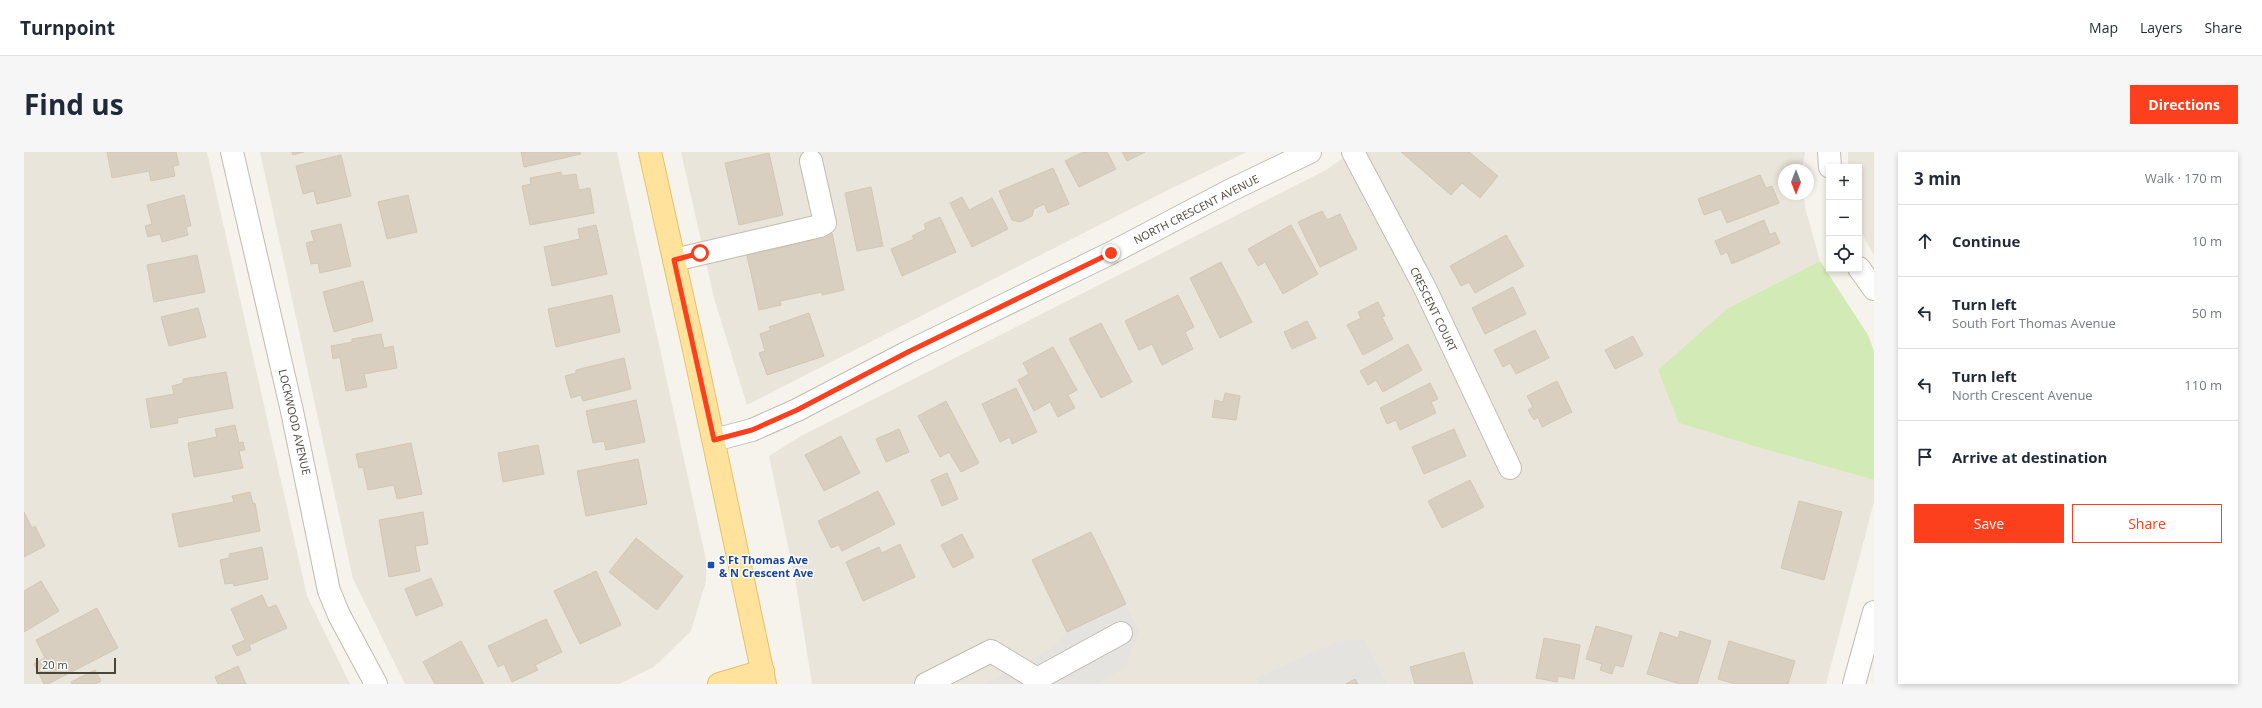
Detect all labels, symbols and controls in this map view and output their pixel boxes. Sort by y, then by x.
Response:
text: Turnpoint [20,15,115,41]
text: Map [2089,18,2118,37]
text: Layers [2140,18,2182,37]
text: Share [2204,18,2242,37]
text: Find us [24,85,124,123]
button: Directions [2130,85,2238,124]
north arrow [1778,164,1814,200]
map controls [1826,164,1862,272]
button: + [1826,164,1862,200]
text: 3 min [1914,167,1961,190]
text: Walk · 170 m [2145,169,2222,187]
street label: NORTH CRESCENT AVENUE [1131,171,1261,247]
button: − [1826,200,1862,236]
icon: ahead [1914,230,1936,252]
text: Continue [1952,231,2020,251]
text: 10 m [2192,232,2222,250]
button: locate [1826,236,1862,272]
route start [691,244,709,262]
route end [1102,244,1120,262]
street label: CRESCENT COURT [1407,264,1461,354]
text: Turn left [1952,294,2017,314]
icon: left [1914,302,1936,324]
text: 50 m [2192,304,2222,322]
text: South Fort Thomas Avenue [1952,314,2116,332]
text: Turn left [1952,366,2017,386]
street label: LOCKWOOD AVENUE [276,368,314,476]
icon: left [1914,374,1936,396]
text: 110 m [2184,376,2222,394]
text: North Crescent Avenue [1952,386,2093,404]
icon: arrive [1914,446,1936,468]
text: Arrive at destination [1952,447,2107,467]
button: Save [1914,504,2064,543]
button: Share [2072,504,2222,543]
place label: S Ft Thomas Ave & N Crescent Ave [719,552,814,580]
marker: S Ft Thomas Ave & N Crescent Ave [706,560,716,570]
scale bar [36,656,116,675]
text: 20 m [42,657,68,672]

